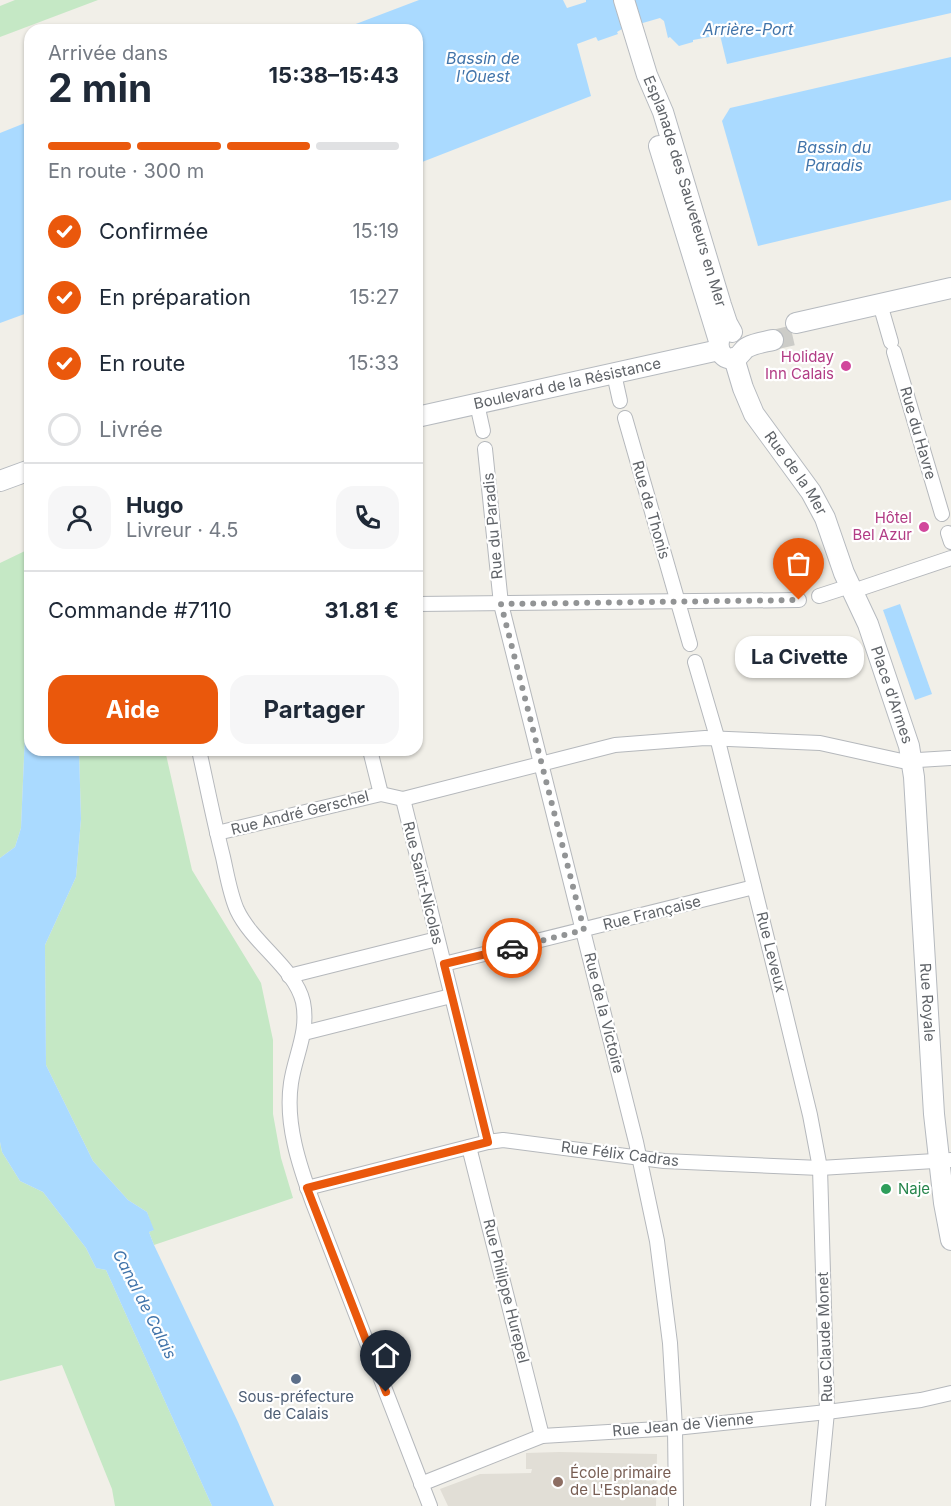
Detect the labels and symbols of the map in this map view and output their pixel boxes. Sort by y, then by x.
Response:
water label: Arrière-Port [702,19,794,39]
water label: Bassin de l'Ouest [446,48,520,86]
street label: Esplanade des Sauveteurs en Mer [639,73,731,309]
water label: Bassin du Paradis [797,137,871,175]
place label: Holiday Inn Calais [765,347,835,383]
street label: Boulevard de la Résistance [472,353,663,413]
marker: Holiday Inn Calais [839,359,853,373]
street label: Rue du Havre [896,384,941,481]
street label: Rue de la Mer [761,427,832,518]
street label: Rue de Thonis [628,458,675,561]
street label: Rue du Paradis [478,472,507,580]
place label: Hôtel Bel Azur [852,508,912,544]
marker: Hôtel Bel Azur [917,520,931,534]
pin [773,538,824,600]
callout: La Civette [734,636,864,678]
street label: Place d'Armes [867,643,918,746]
street label: Rue André Gerschel [229,786,371,839]
street label: Rue Saint-Nicolas [399,819,448,946]
street label: Rue Française [601,891,703,934]
street label: Rue Leveux [752,910,791,994]
courier [482,918,542,978]
street label: Rue de la Victoire [580,950,629,1075]
street label: Rue Royale [916,962,940,1042]
street label: Rue Félix Cadras [560,1137,680,1170]
place label: Naje [898,1179,930,1198]
marker: Naje [879,1182,893,1196]
street label: Rue Philippe Hurepel [479,1217,534,1365]
water label: Canal de Calais [109,1246,181,1362]
street label: Rue Claude Monet [813,1271,836,1403]
pin [360,1330,411,1392]
marker: Sous-préfecture de Calais [289,1372,303,1386]
place label: Sous-préfecture de Calais [238,1387,354,1423]
street label: Rue Jean de Vienne [611,1409,754,1440]
place label: École primaire de L'Esplanade [570,1463,677,1499]
marker: École primaire de L'Esplanade [551,1475,565,1489]

